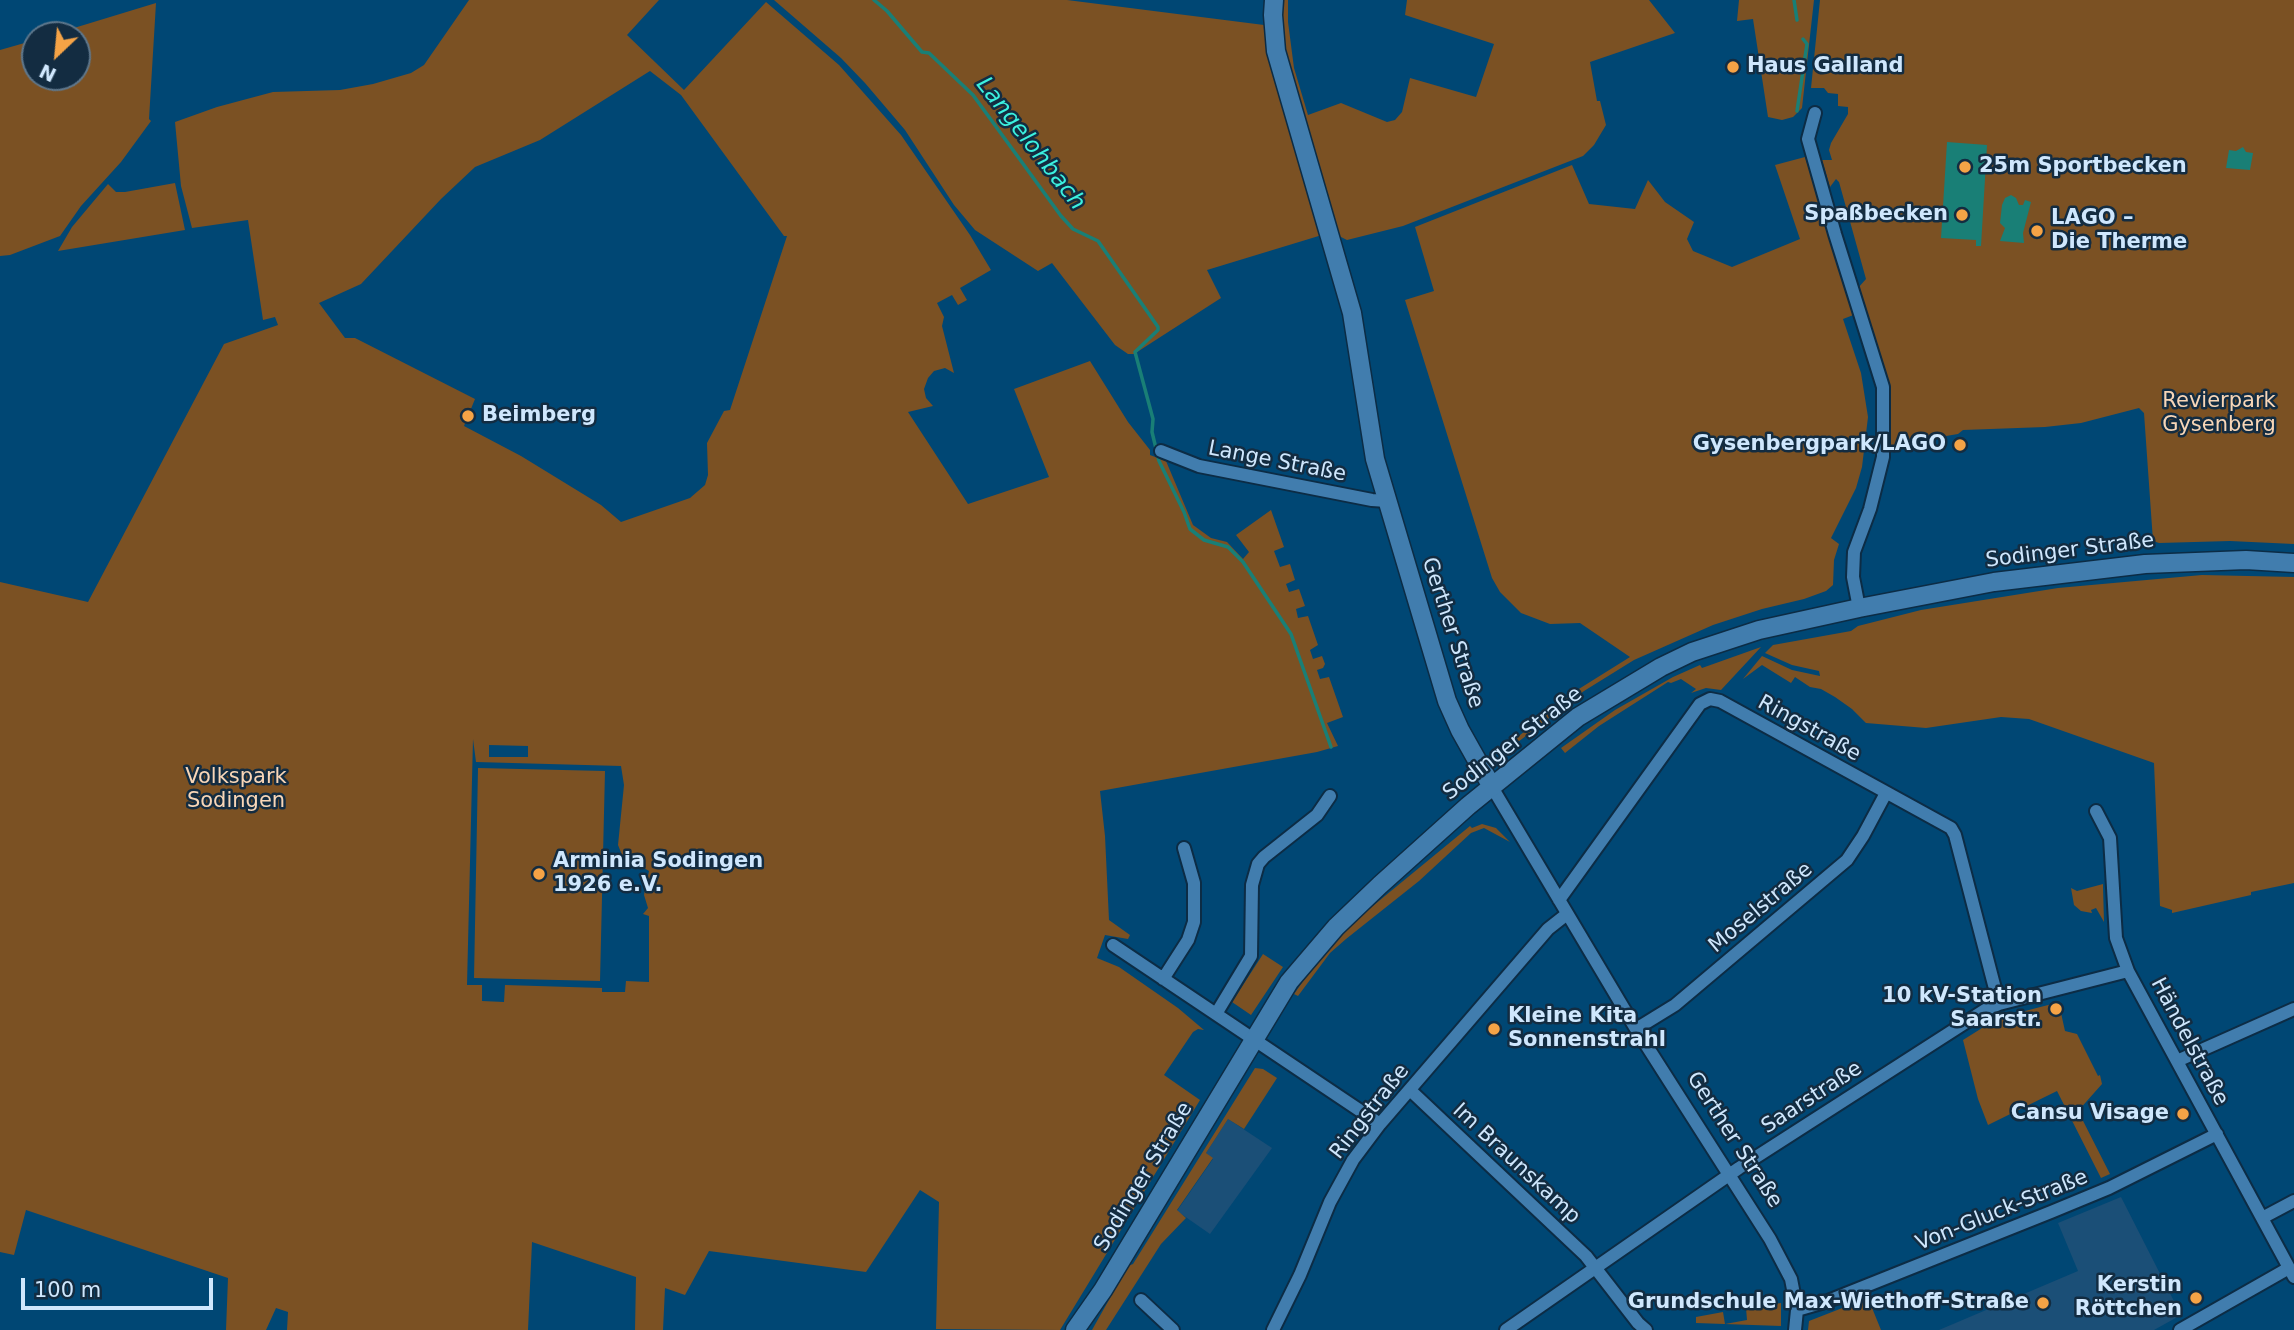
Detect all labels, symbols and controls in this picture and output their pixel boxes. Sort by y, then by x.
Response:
north arrow [21,21,91,91]
place label: Haus Galland [1747,54,1903,80]
marker: Haus Galland [1725,59,1741,75]
text: N [36,60,60,86]
water label: Langelohbach [970,72,1090,216]
place label: 25m Sportbecken [1979,154,2187,180]
marker: 25m Sportbecken [1957,159,1973,175]
place label: Spaßbecken [1804,202,1948,228]
place label: LAGO – Die Therme [2051,206,2187,256]
marker: Spaßbecken [1954,207,1970,223]
marker: LAGO – Die Therme [2029,223,2045,239]
park label: Revierpark Gysenberg [2162,389,2276,439]
place label: Beimberg [482,403,596,429]
marker: Beimberg [460,408,476,424]
place label: Gysenbergpark/LAGO [1693,432,1946,458]
street label: Lange Straße [1206,436,1348,488]
marker: Gysenbergpark/LAGO [1952,437,1968,453]
street label: Sodinger Straße [1984,528,2156,574]
street label: Gerther Straße [1416,555,1488,711]
street label: Sodinger Straße [1438,682,1588,806]
street label: Ringstraße [1753,690,1865,768]
park label: Volkspark Sodingen [185,765,287,815]
place label: Arminia Sodingen 1926 e.V. [553,849,763,899]
street label: Moselstraße [1704,857,1818,959]
marker: Arminia Sodingen 1926 e.V. [531,866,547,882]
street label: Händelstraße [2145,974,2233,1110]
place label: 10 kV-Station Saarstr. [1882,984,2042,1034]
marker: 10 kV-Station Saarstr. [2048,1001,2064,1017]
place label: Kleine Kita Sonnenstrahl [1508,1004,1666,1054]
marker: Kleine Kita Sonnenstrahl [1486,1021,1502,1037]
street label: Saarstraße [1757,1056,1867,1140]
street label: Ringstraße [1325,1059,1415,1165]
street label: Gerther Straße [1681,1067,1787,1213]
street label: Sodinger Straße [1090,1098,1198,1256]
street label: Im Braunskamp [1447,1098,1585,1230]
place label: Cansu Visage [2011,1101,2169,1127]
marker: Cansu Visage [2175,1106,2191,1122]
street label: Von-Gluck-Straße [1912,1165,2092,1257]
scale bar [24,1264,217,1308]
place label: Kerstin Röttchen [2075,1273,2182,1323]
text: 100 m [34,1278,101,1302]
place label: Grundschule Max-Wiethoff-Straße [1628,1290,2029,1316]
marker: Kerstin Röttchen [2188,1290,2204,1306]
marker: Grundschule Max-Wiethoff-Straße [2035,1295,2051,1311]

